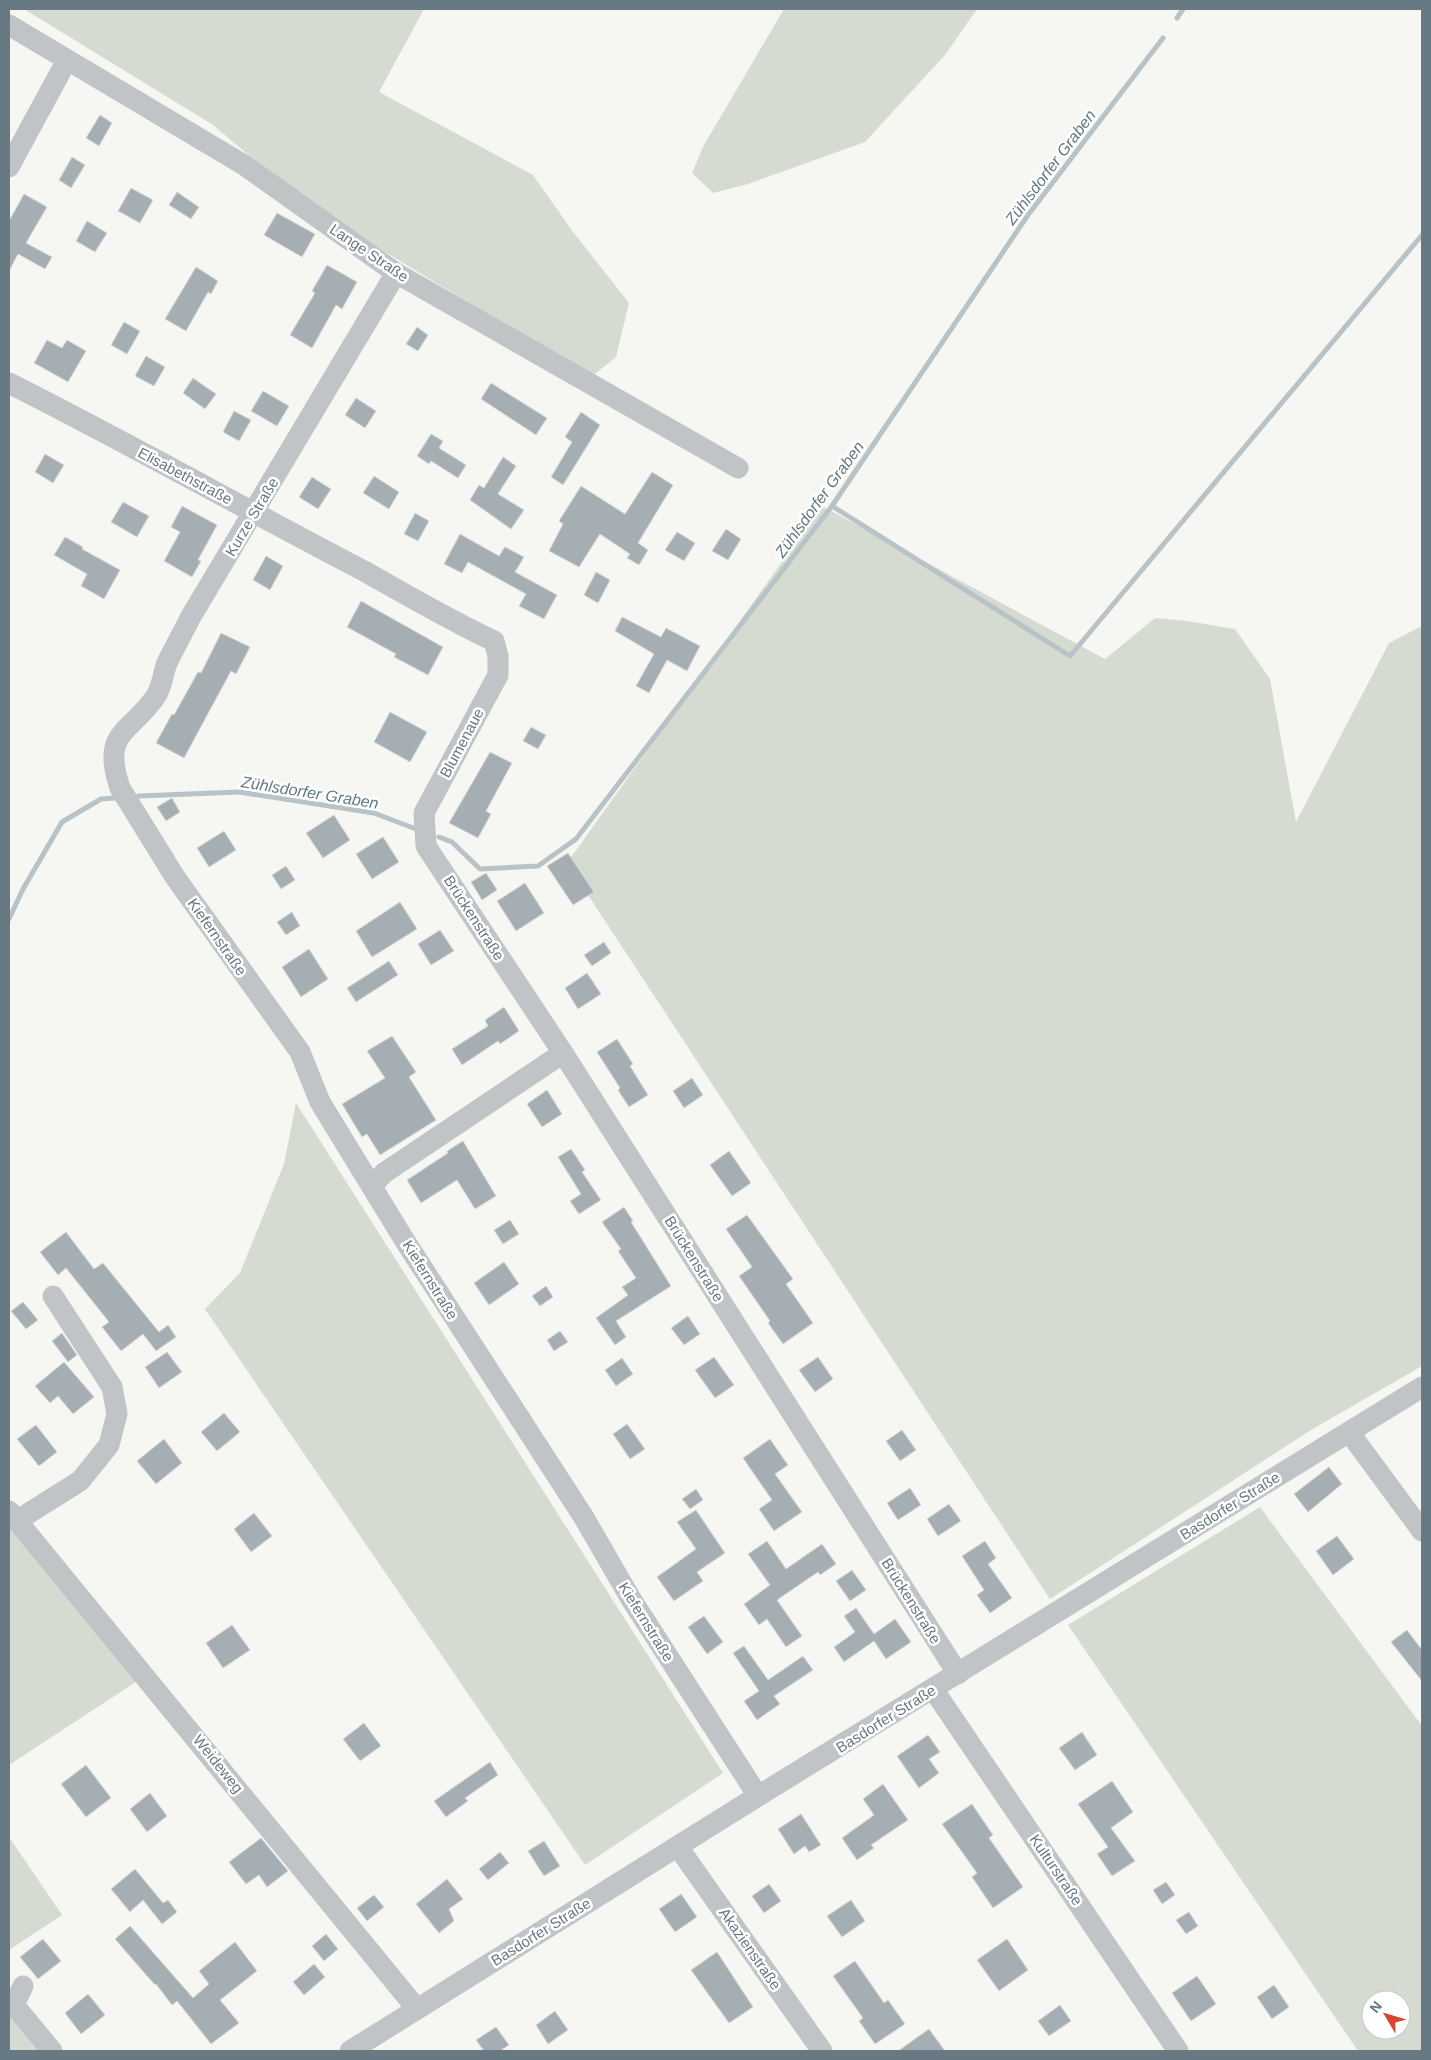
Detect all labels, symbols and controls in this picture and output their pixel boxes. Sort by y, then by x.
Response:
water label: Zühlsdorfer Graben [1001,107,1099,229]
street label: Lange Straße [327,220,412,285]
water label: Zühlsdorfer Graben [771,438,867,561]
street label: Elisabethstraße [135,444,235,508]
street label: Kurze Straße [222,474,282,559]
street label: Blumenaue [436,705,487,780]
water label: Zühlsdorfer Graben [239,773,380,812]
street label: Brückenstraße [441,872,508,963]
street label: Kiefernstraße [185,895,250,978]
street label: Brückenstraße [661,1213,727,1305]
street label: Kiefernstraße [399,1237,461,1322]
street label: Basdorfer Straße [1177,1468,1283,1543]
street label: Brückenstraße [878,1555,944,1647]
street label: Kiefernstraße [615,1579,677,1664]
street label: Basdorfer Straße [833,1681,939,1756]
street label: Weideweg [190,1731,247,1796]
street label: Kulturstraße [1027,1831,1086,1908]
street label: Basdorfer Straße [488,1894,594,1969]
street label: Akazienstraße [716,1905,785,1993]
north arrow [1361,1990,1411,2040]
text: N [1366,1998,1385,2016]

